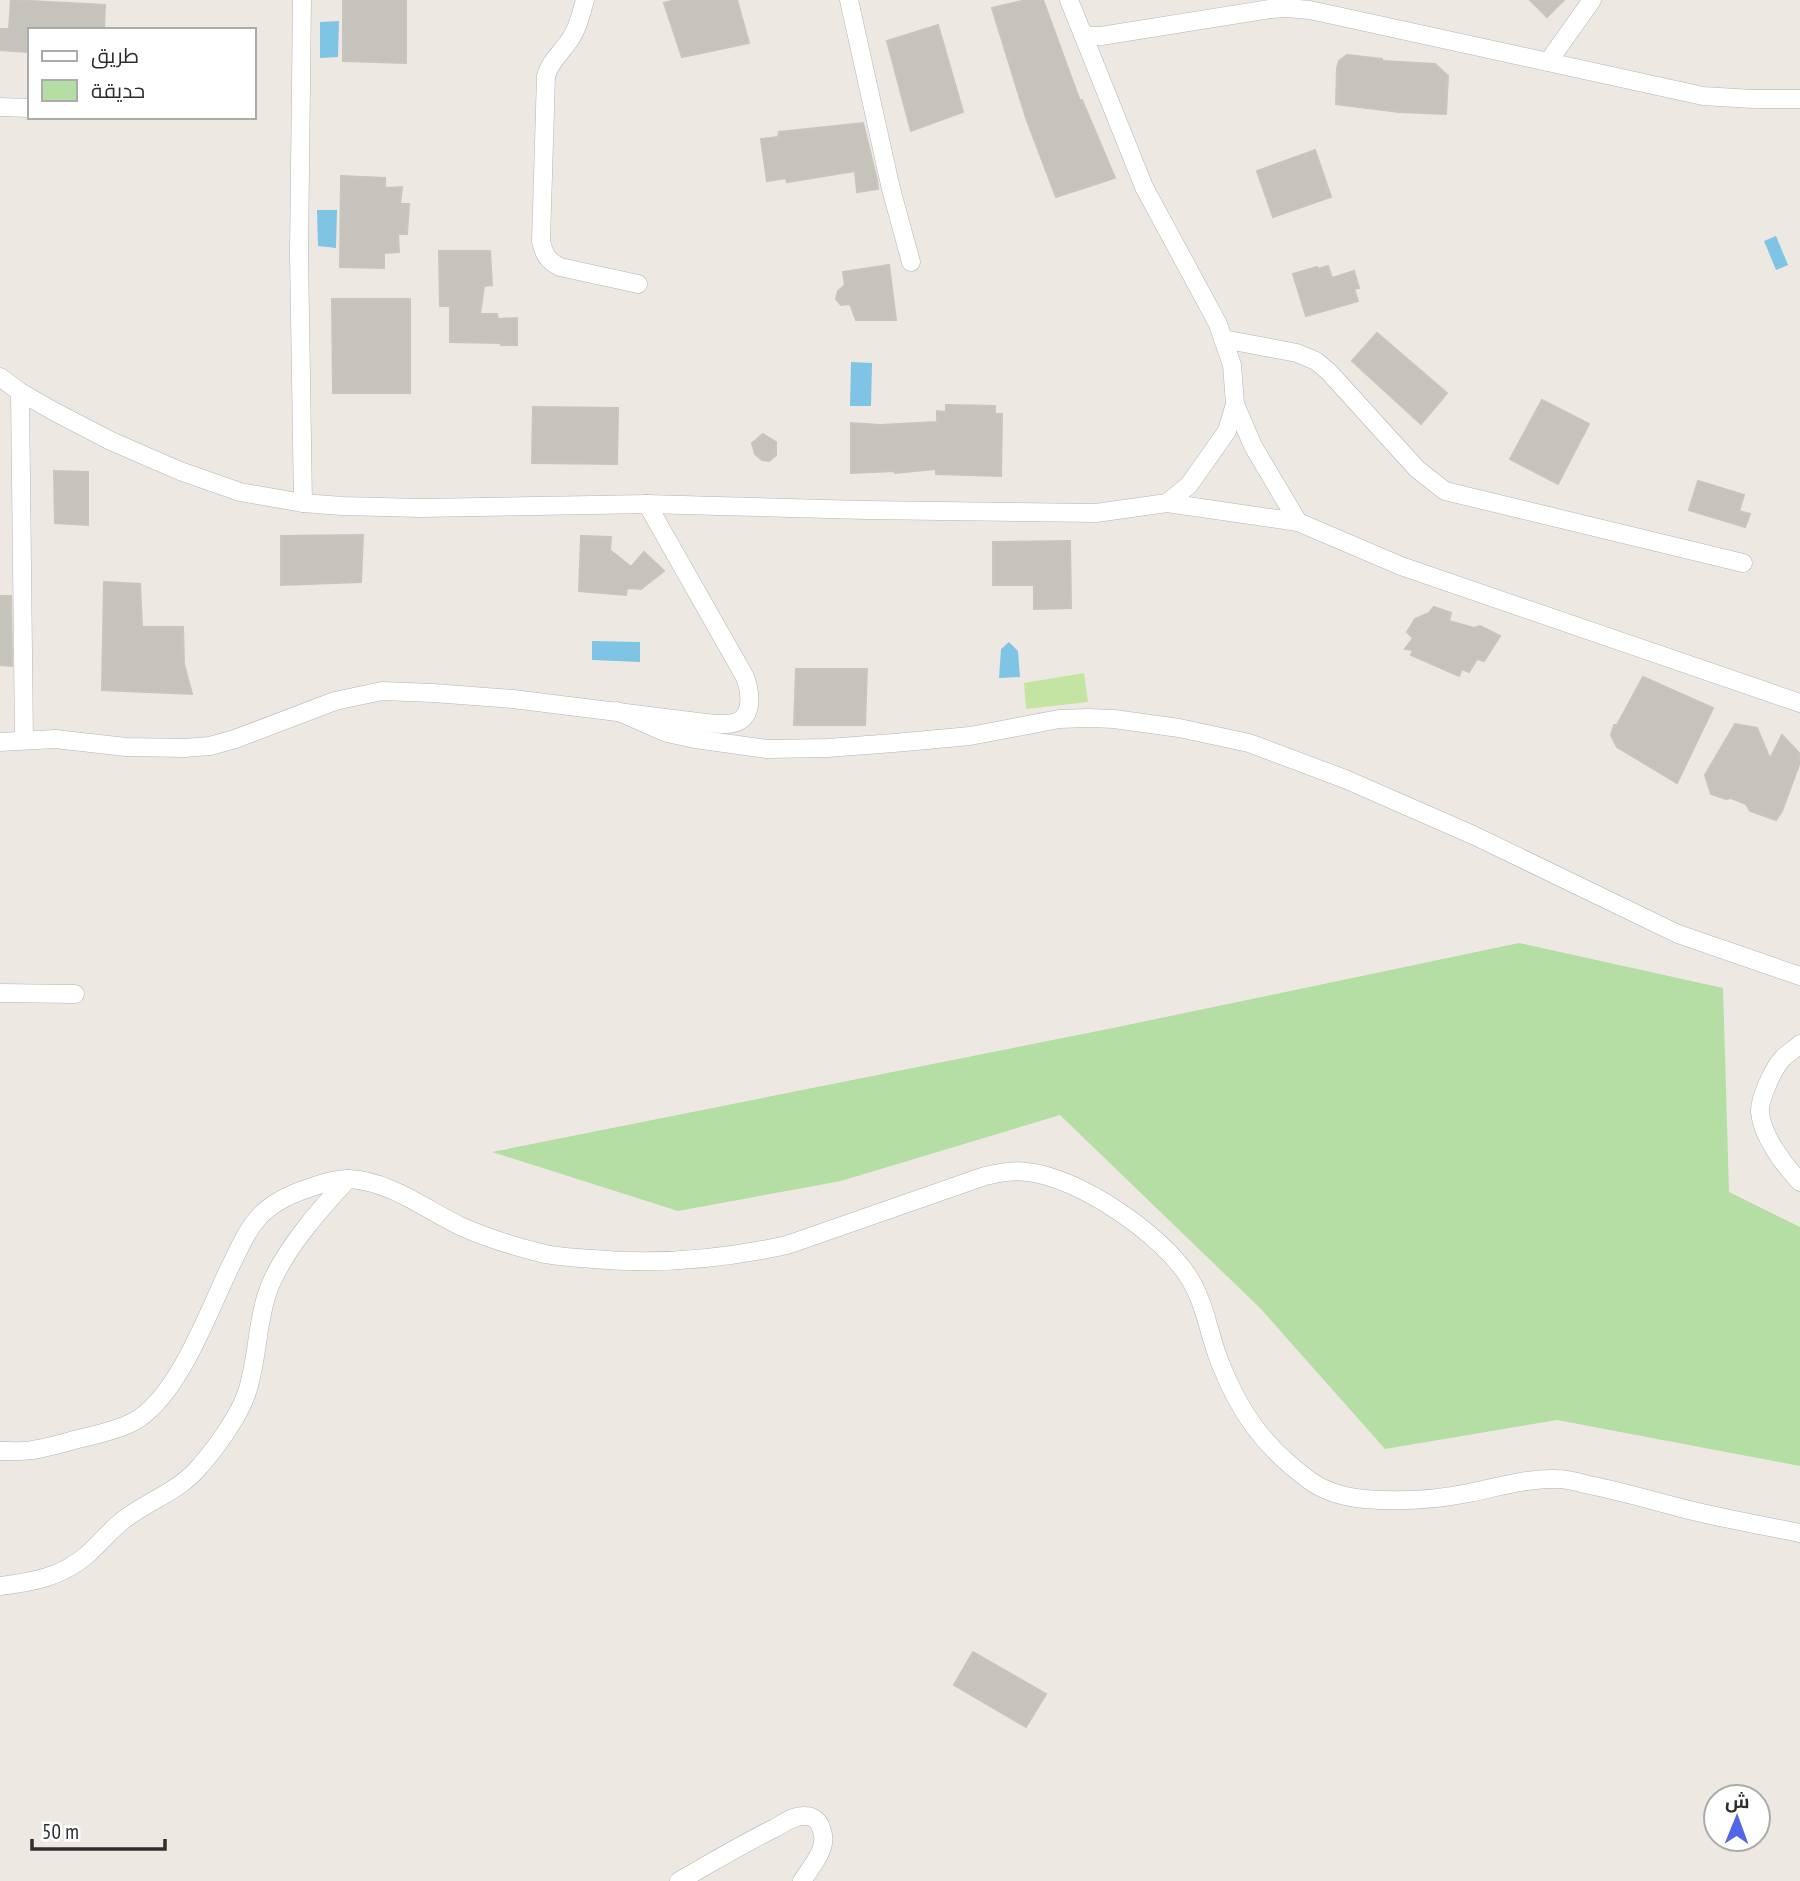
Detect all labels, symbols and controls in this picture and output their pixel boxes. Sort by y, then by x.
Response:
legend [28,28,256,119]
text: طريق [91,42,139,69]
text: حديقة [91,77,145,104]
north arrow [1702,1783,1772,1853]
text: ش [1725,1789,1750,1813]
scale bar [32,1808,164,1852]
text: 50 m [42,1818,79,1845]

